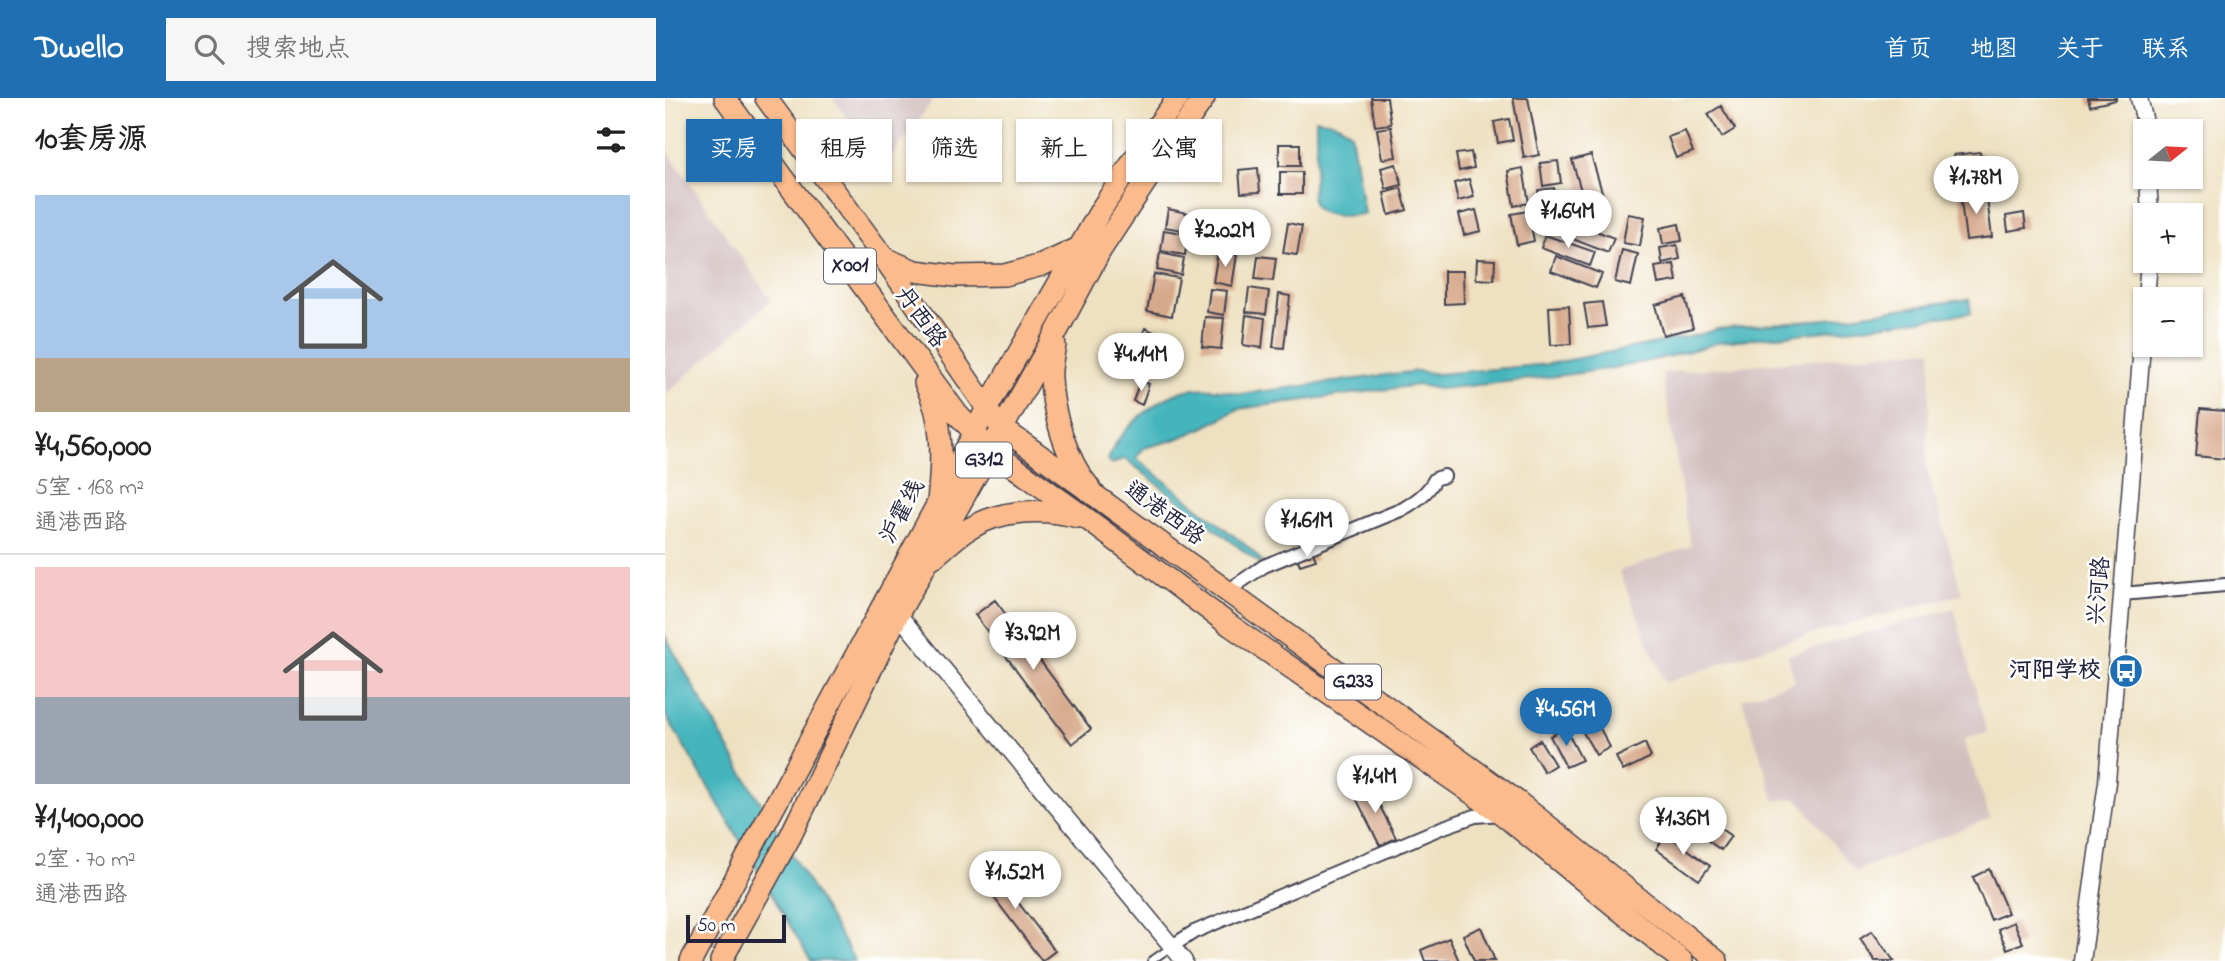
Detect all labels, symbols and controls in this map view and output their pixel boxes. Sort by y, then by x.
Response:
search box [166,18,656,81]
text: Dwello [35,25,124,73]
icon: search [190,30,228,68]
text: 搜索地点 [246,31,350,69]
text: 首页 [1884,33,1932,68]
text: 地图 [1970,33,2018,68]
text: 关于 [2056,33,2104,68]
text: 联系 [2142,33,2190,68]
text: 10套房源 [35,119,148,163]
chip: 买房 [686,119,782,182]
chip: 租房 [796,119,892,182]
chip: 筛选 [906,119,1002,182]
chip: 新上 [1016,119,1112,182]
chip: 公寓 [1126,119,1222,182]
north arrow [2133,119,2203,189]
map controls [2133,119,2203,357]
icon: filters [592,121,630,159]
pin: ¥1.78M [1919,156,2033,216]
text: ¥1.78M [1949,162,2003,195]
pin: ¥1.64M [1511,190,1625,250]
text: ¥1.64M [1541,196,1595,229]
button: + [2133,203,2203,273]
pin: ¥2.02M [1168,209,1282,269]
text: ¥2.02M [1195,215,1255,248]
icon: home [270,241,396,367]
road number: X001 [824,248,876,284]
street label: 丹西路 [886,280,954,356]
button: − [2133,287,2203,357]
pin: ¥4.14M [1084,334,1198,393]
text: ¥4.14M [1114,339,1168,372]
text: ¥4,560,000 [35,426,152,470]
road number: G312 [956,442,1012,478]
text: 5室 · 168 m² [35,472,144,505]
street label: 沪霍线 [872,474,934,550]
street label: 通港西路 [1117,474,1211,554]
pin: ¥1.61M [1250,500,1364,559]
text: ¥1.61M [1281,505,1333,538]
text: 通港西路 [35,507,127,540]
street label: 兴河路 [2081,555,2119,627]
pin: ¥3.92M [976,612,1090,672]
icon: home [270,613,396,739]
text: ¥3.92M [1005,618,1061,651]
bus stop icon: 河阳学校 [2107,652,2145,690]
place label: 河阳学校 [2009,655,2101,688]
road number: G233 [1325,664,1381,700]
pin: ¥4.56M [1509,688,1623,748]
text: ¥4.56M [1536,694,1596,727]
pin: ¥1.4M [1326,756,1424,815]
text: ¥1.4M [1353,761,1397,794]
text: ¥1,400,000 [35,798,144,842]
pin: ¥1.36M [1626,798,1740,857]
text: ¥1.36M [1656,803,1710,836]
text: 2室 · 70 m² [35,844,136,877]
pin: ¥1.52M [958,852,1072,911]
text: ¥1.52M [985,857,1045,890]
text: 通港西路 [35,879,127,912]
scale bar [686,912,786,944]
text: 50 m [697,913,736,940]

